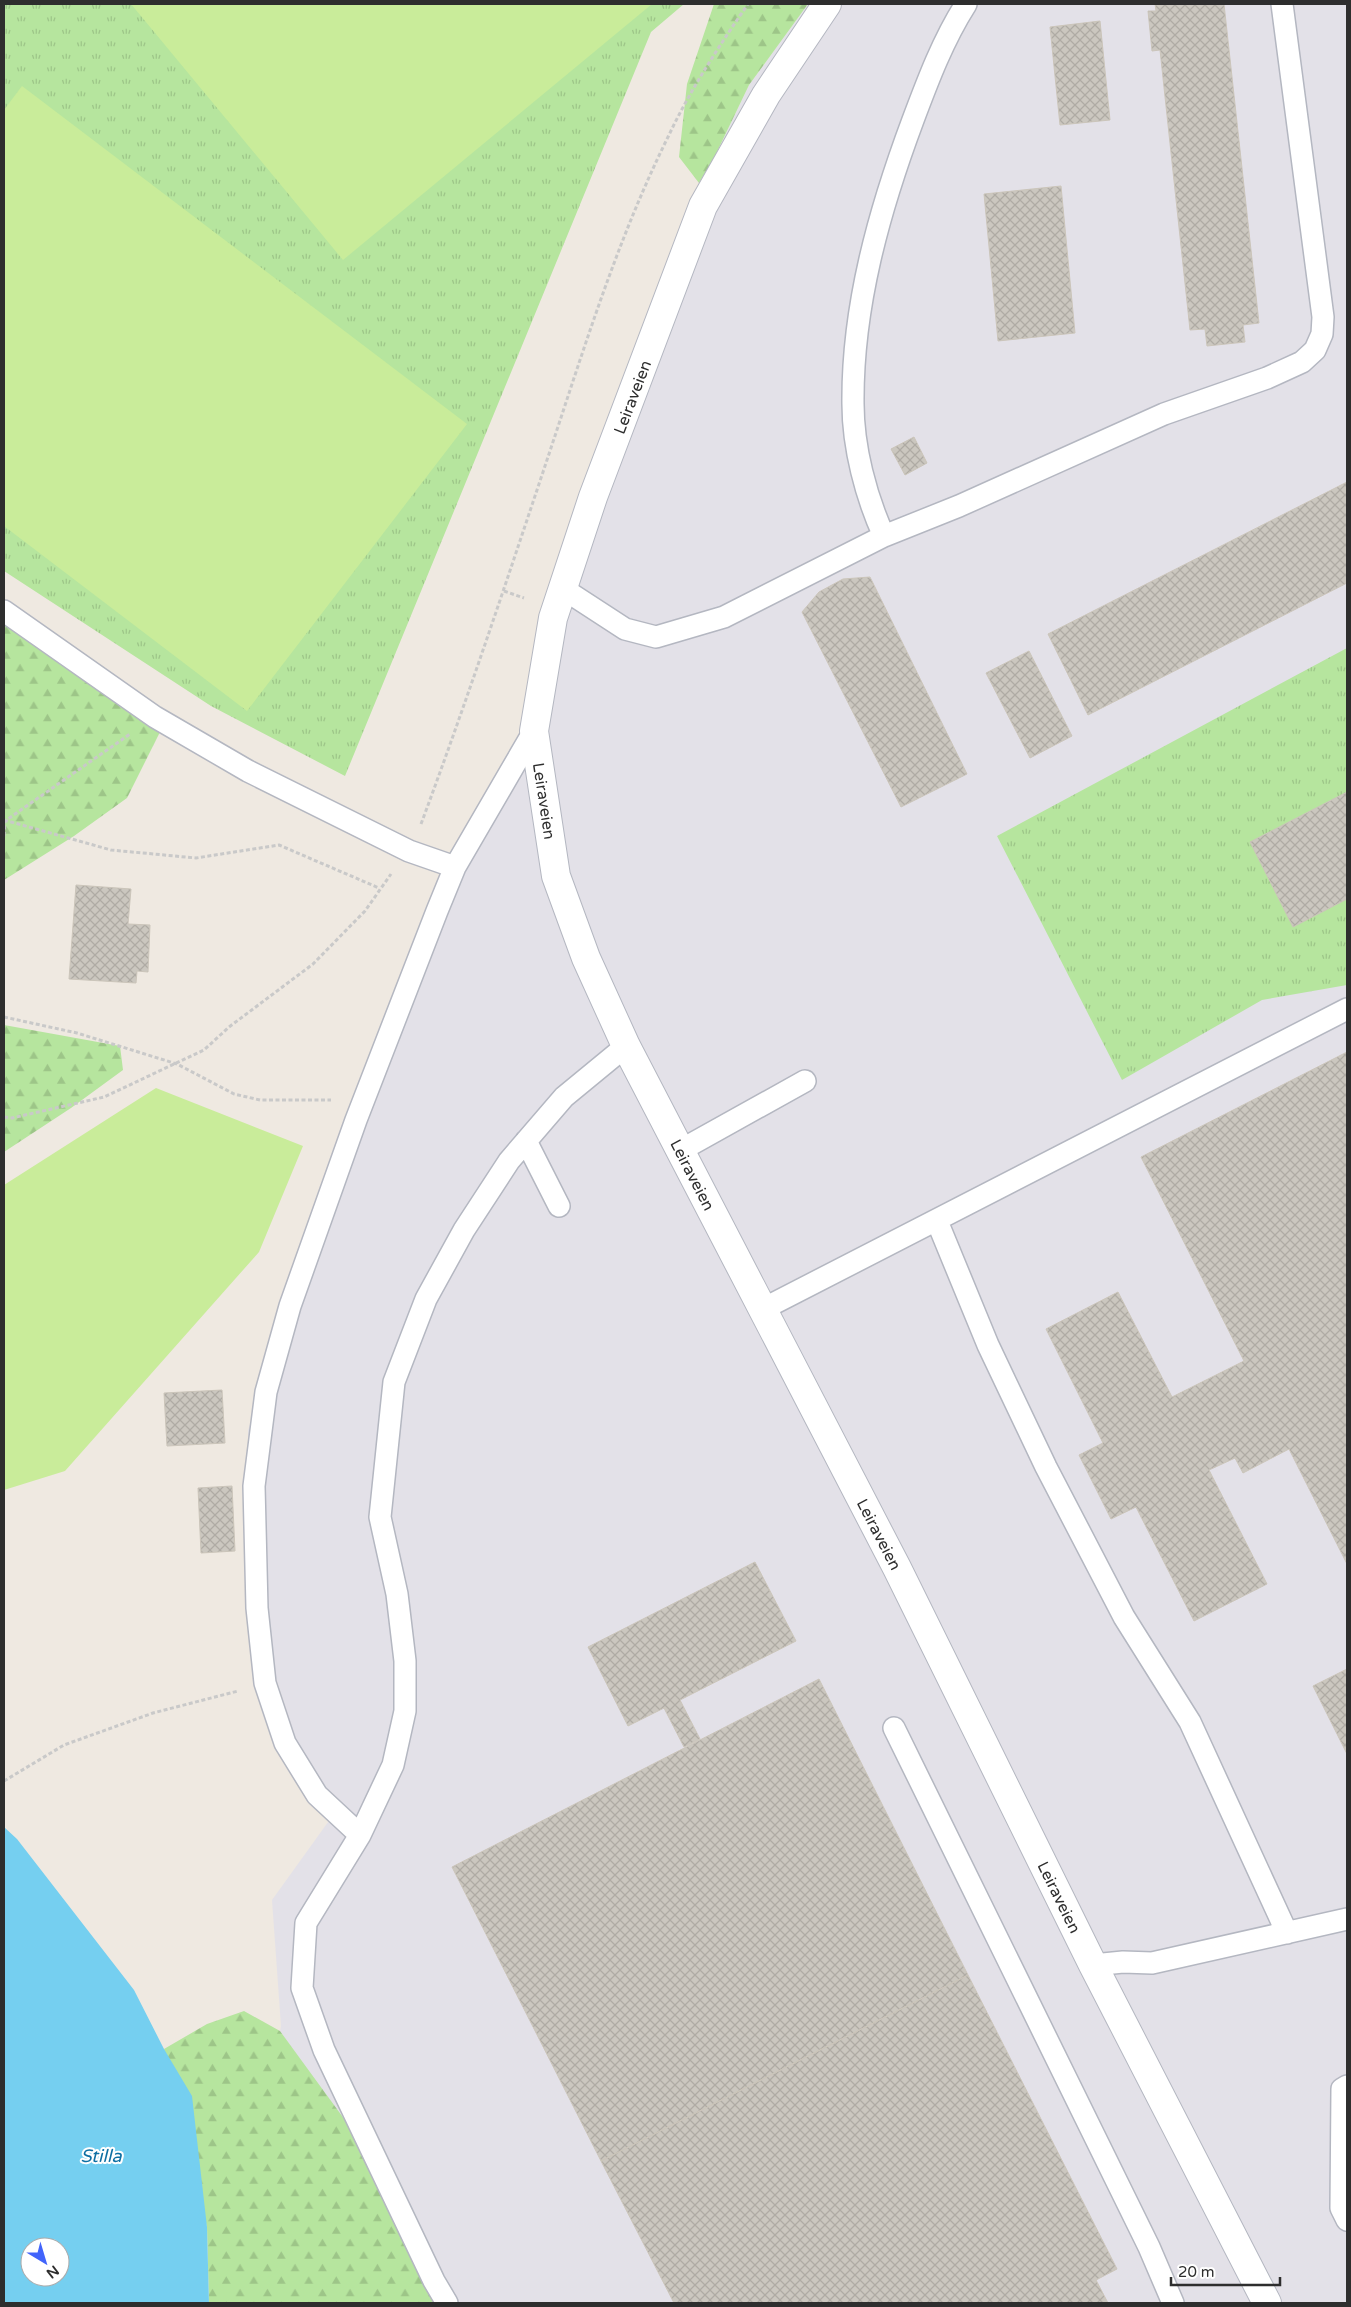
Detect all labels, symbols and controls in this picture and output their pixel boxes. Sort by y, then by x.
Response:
street label: Leiraveien [610,358,656,437]
street label: Leiraveien [528,761,559,841]
street label: Leiraveien [665,1136,719,1214]
street label: Leiraveien [852,1496,905,1574]
street label: Leiraveien [1032,1858,1085,1937]
water label: Stilla [80,2145,122,2167]
north arrow [20,2237,70,2287]
scale bar [1171,2254,1280,2286]
text: N [43,2262,62,2282]
text: 20 m [1178,2263,1215,2281]

